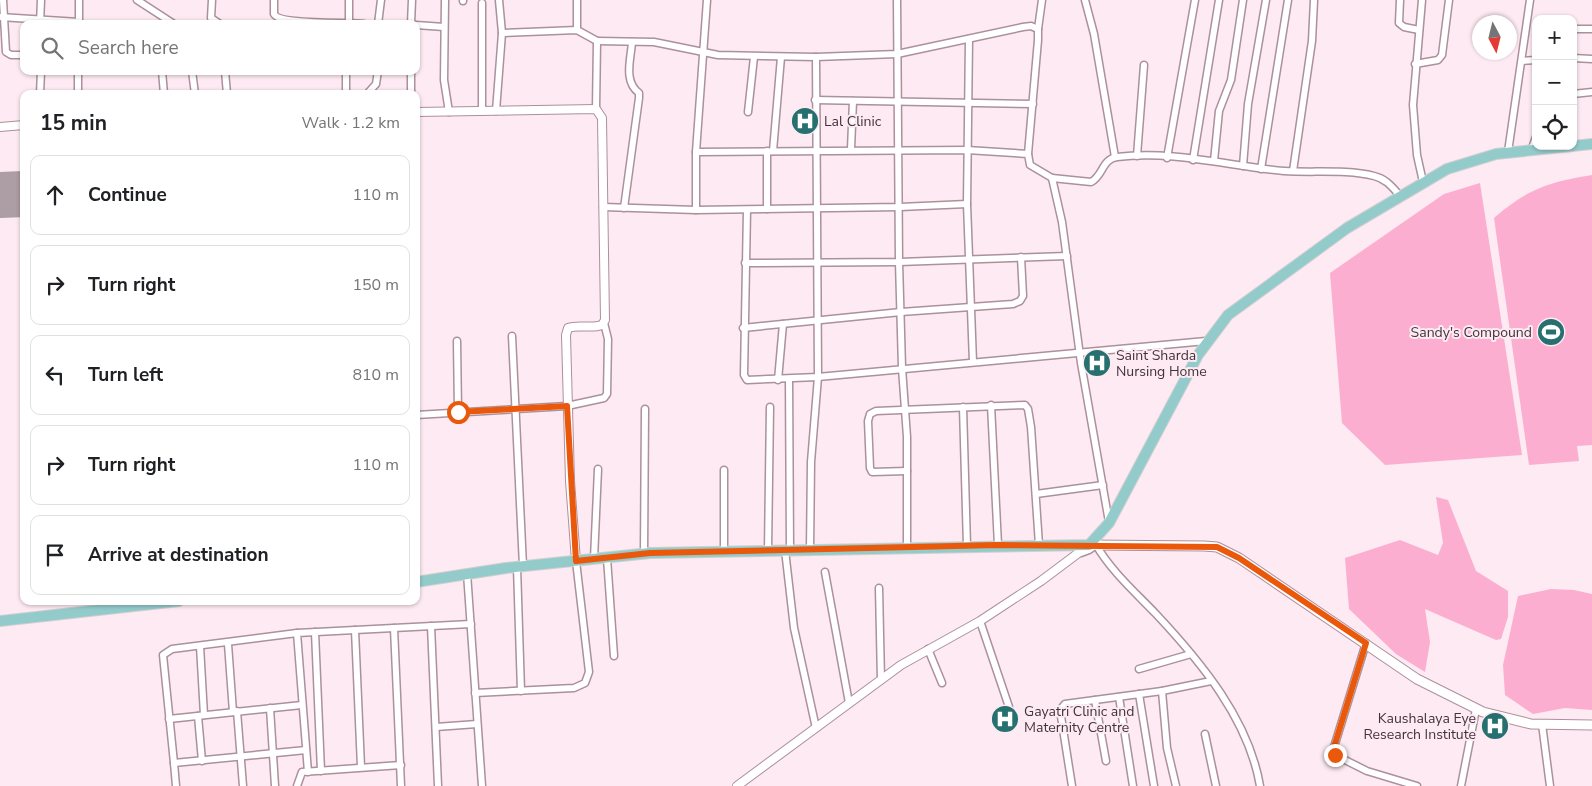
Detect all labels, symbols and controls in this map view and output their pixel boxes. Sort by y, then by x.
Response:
north arrow [1472,15,1517,60]
map controls [1532,15,1577,150]
button: + [1532,15,1577,60]
search box [20,20,420,75]
icon: search [38,34,66,62]
text: Search here [78,35,179,61]
button: − [1532,60,1577,105]
button: locate [1532,105,1577,150]
hospital icon: Lal Clinic [790,106,820,136]
text: 15 min [40,109,107,137]
text: Walk · 1.2 km [302,112,400,134]
place label: Lal Clinic [824,112,882,131]
icon: ahead [41,181,69,209]
text: Continue [88,182,167,208]
text: 110 m [352,184,399,206]
icon: right [41,271,69,299]
text: Turn right [88,272,175,298]
text: 150 m [352,274,399,296]
sports icon: Sandy's Compound [1536,317,1566,347]
place label: Sandy's Compound [1411,323,1532,342]
place label: Saint Sharda Nursing Home [1116,346,1207,381]
hospital icon: Saint Sharda Nursing Home [1082,348,1112,378]
icon: left [41,361,69,389]
text: Turn left [88,362,163,388]
text: 810 m [352,364,399,386]
route start [447,401,470,424]
icon: right [41,451,69,479]
text: Turn right [88,452,175,478]
text: 110 m [352,454,399,476]
icon: arrive [41,541,69,569]
text: Arrive at destination [88,542,269,568]
place label: Gayatri Clinic and Maternity Centre [1024,702,1134,737]
hospital icon: Gayatri Clinic and Maternity Centre [990,704,1020,734]
place label: Kaushalaya Eye Research Institute [1363,709,1476,744]
hospital icon: Kaushalaya Eye Research Institute [1480,711,1510,741]
route end [1324,744,1347,767]

